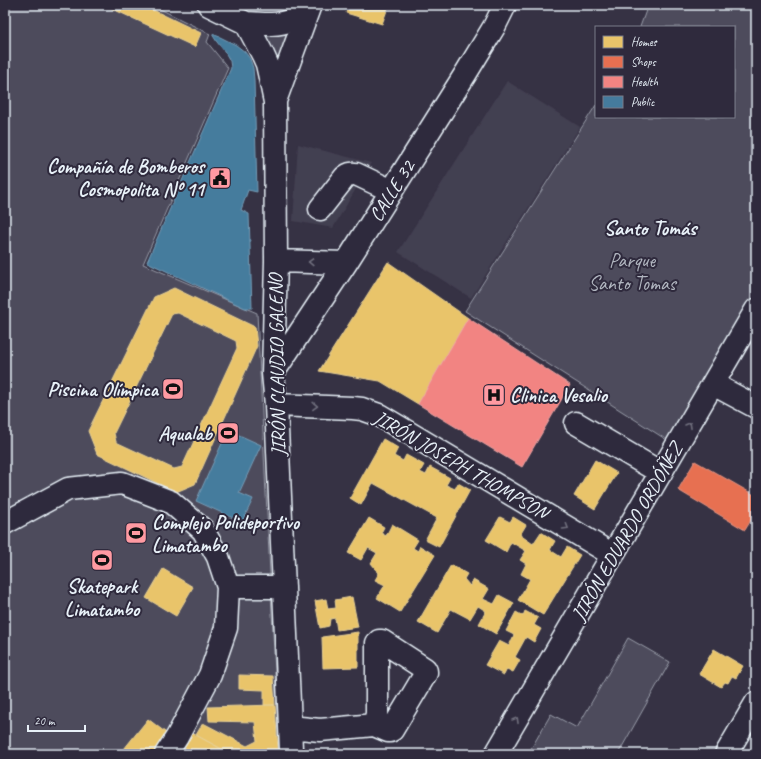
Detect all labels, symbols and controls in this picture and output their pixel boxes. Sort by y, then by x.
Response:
legend [595,26,735,118]
text: Homes [631,34,658,50]
text: Shops [631,54,656,70]
text: Health [631,74,658,90]
text: Public [631,94,655,110]
place label: Compañía de Bomberos Cosmopolita Nº 11 [47,154,206,202]
street label: CALLE 32 [364,154,422,226]
public building icon: Compañía de Bomberos Cosmopolita Nº 11 [207,165,233,191]
district label: Santo Tomás [604,215,699,241]
park label: Parque Santo Tomas [589,248,678,296]
one-way arrow [308,258,314,267]
street label: JIRÓN CLAUDIO GALENO [263,272,291,457]
sports icon: Piscina Olímpica [160,376,186,402]
place label: Piscina Olímpica [48,377,160,402]
hospital icon: Clinica Vesalio [481,382,507,408]
place label: Clinica Vesalio [510,383,609,408]
one-way arrow [312,402,318,411]
street label: JIRÓN JOSEPH THOMPSON [368,404,555,526]
sports icon: Aqualab [215,420,241,446]
place label: Aqualab [158,421,214,446]
one-way arrow [685,422,692,429]
street label: JIRÓN EDUARDO ORDÓÑEZ [565,436,690,626]
place label: Complejo Polideportivo Limatambo [152,510,301,558]
sports icon: Complejo Polideportivo Limatambo [123,520,149,546]
one-way arrow [562,523,569,530]
sports icon: Skatepark Limatambo [89,547,115,573]
place label: Skatepark Limatambo [65,574,141,622]
scale bar [28,707,85,733]
text: 20 m [34,713,56,729]
one-way arrow [512,717,519,724]

